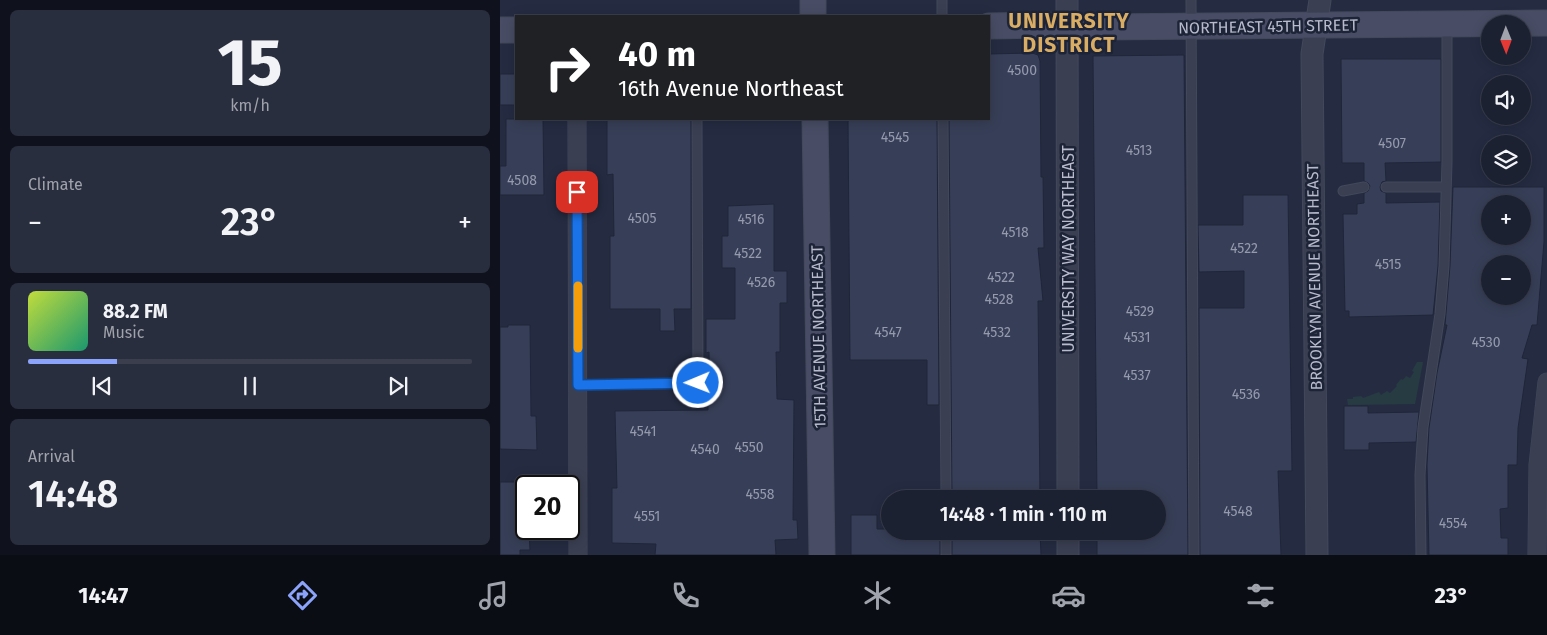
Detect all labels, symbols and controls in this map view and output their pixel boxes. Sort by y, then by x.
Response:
district label: UNIVERSITY DISTRICT [1008,8,1130,58]
street label: NORTHEAST 45TH STREET [1178,15,1359,38]
north arrow [1481,15,1531,65]
map controls [1481,15,1531,305]
text: 15 [217,24,283,102]
text: 40 m [618,33,696,75]
icon: right [535,35,600,100]
house number: 4500 [1007,62,1037,79]
text: 16th Avenue Northeast [618,75,844,102]
button: sound [1481,75,1531,125]
text: km/h [230,96,270,115]
house number: 4545 [881,129,909,146]
house number: 4507 [1378,135,1406,152]
button: layers [1481,135,1531,185]
house number: 4513 [1126,142,1152,159]
street label: UNIVERSITY WAY NORTHEAST [1059,145,1078,353]
street label: BROOKLYN AVENUE NORTHEAST [1303,163,1326,391]
pin [556,171,598,213]
house number: 4508 [507,172,537,189]
text: Climate [28,175,83,194]
icon: arrive [563,178,591,206]
button: + [1481,195,1531,245]
text: 23° [221,199,279,245]
text: − [28,206,42,239]
text: + [458,206,472,239]
house number: 4505 [627,210,657,227]
house number: 4516 [737,211,765,228]
house number: 4518 [1001,224,1029,241]
house number: 4522 [1230,240,1258,257]
street label: 15TH AVENUE NORTHEAST [807,244,830,429]
house number: 4522 [734,245,762,262]
button: − [1481,255,1531,305]
house number: 4515 [1375,256,1401,273]
house number: 4522 [987,269,1015,286]
house number: 4526 [747,274,775,291]
house number: 4528 [985,291,1014,308]
text: 88.2 FM [103,300,168,323]
house number: 4529 [1126,303,1154,320]
text: Music [103,323,144,342]
house number: 4547 [874,324,902,341]
house number: 4532 [983,324,1011,341]
house number: 4531 [1124,329,1150,346]
house number: 4530 [1471,334,1501,351]
position arrow [671,356,723,408]
house number: 4537 [1123,367,1151,384]
icon: previous [88,372,116,400]
icon: pause [236,372,264,400]
icon: next [384,372,412,400]
house number: 4536 [1232,386,1260,403]
house number: 4541 [629,423,657,440]
house number: 4550 [734,439,764,456]
house number: 4540 [690,441,720,458]
text: Arrival [28,447,75,466]
text: 14:48 [28,471,118,517]
speed limit sign: 20 [515,475,580,540]
house number: 4558 [746,486,775,503]
text: 14:48 · 1 min · 110 m [940,503,1107,526]
house number: 4548 [1223,503,1253,520]
house number: 4551 [634,508,660,525]
house number: 4554 [1439,515,1468,532]
icon: directions [285,578,320,613]
icon: music [476,578,511,613]
icon: phone [668,578,703,613]
icon: climate [860,578,895,613]
icon: car [1051,578,1086,613]
icon: filters [1243,578,1278,613]
text: 14:47 [78,582,128,609]
text: 23° [1434,582,1469,609]

